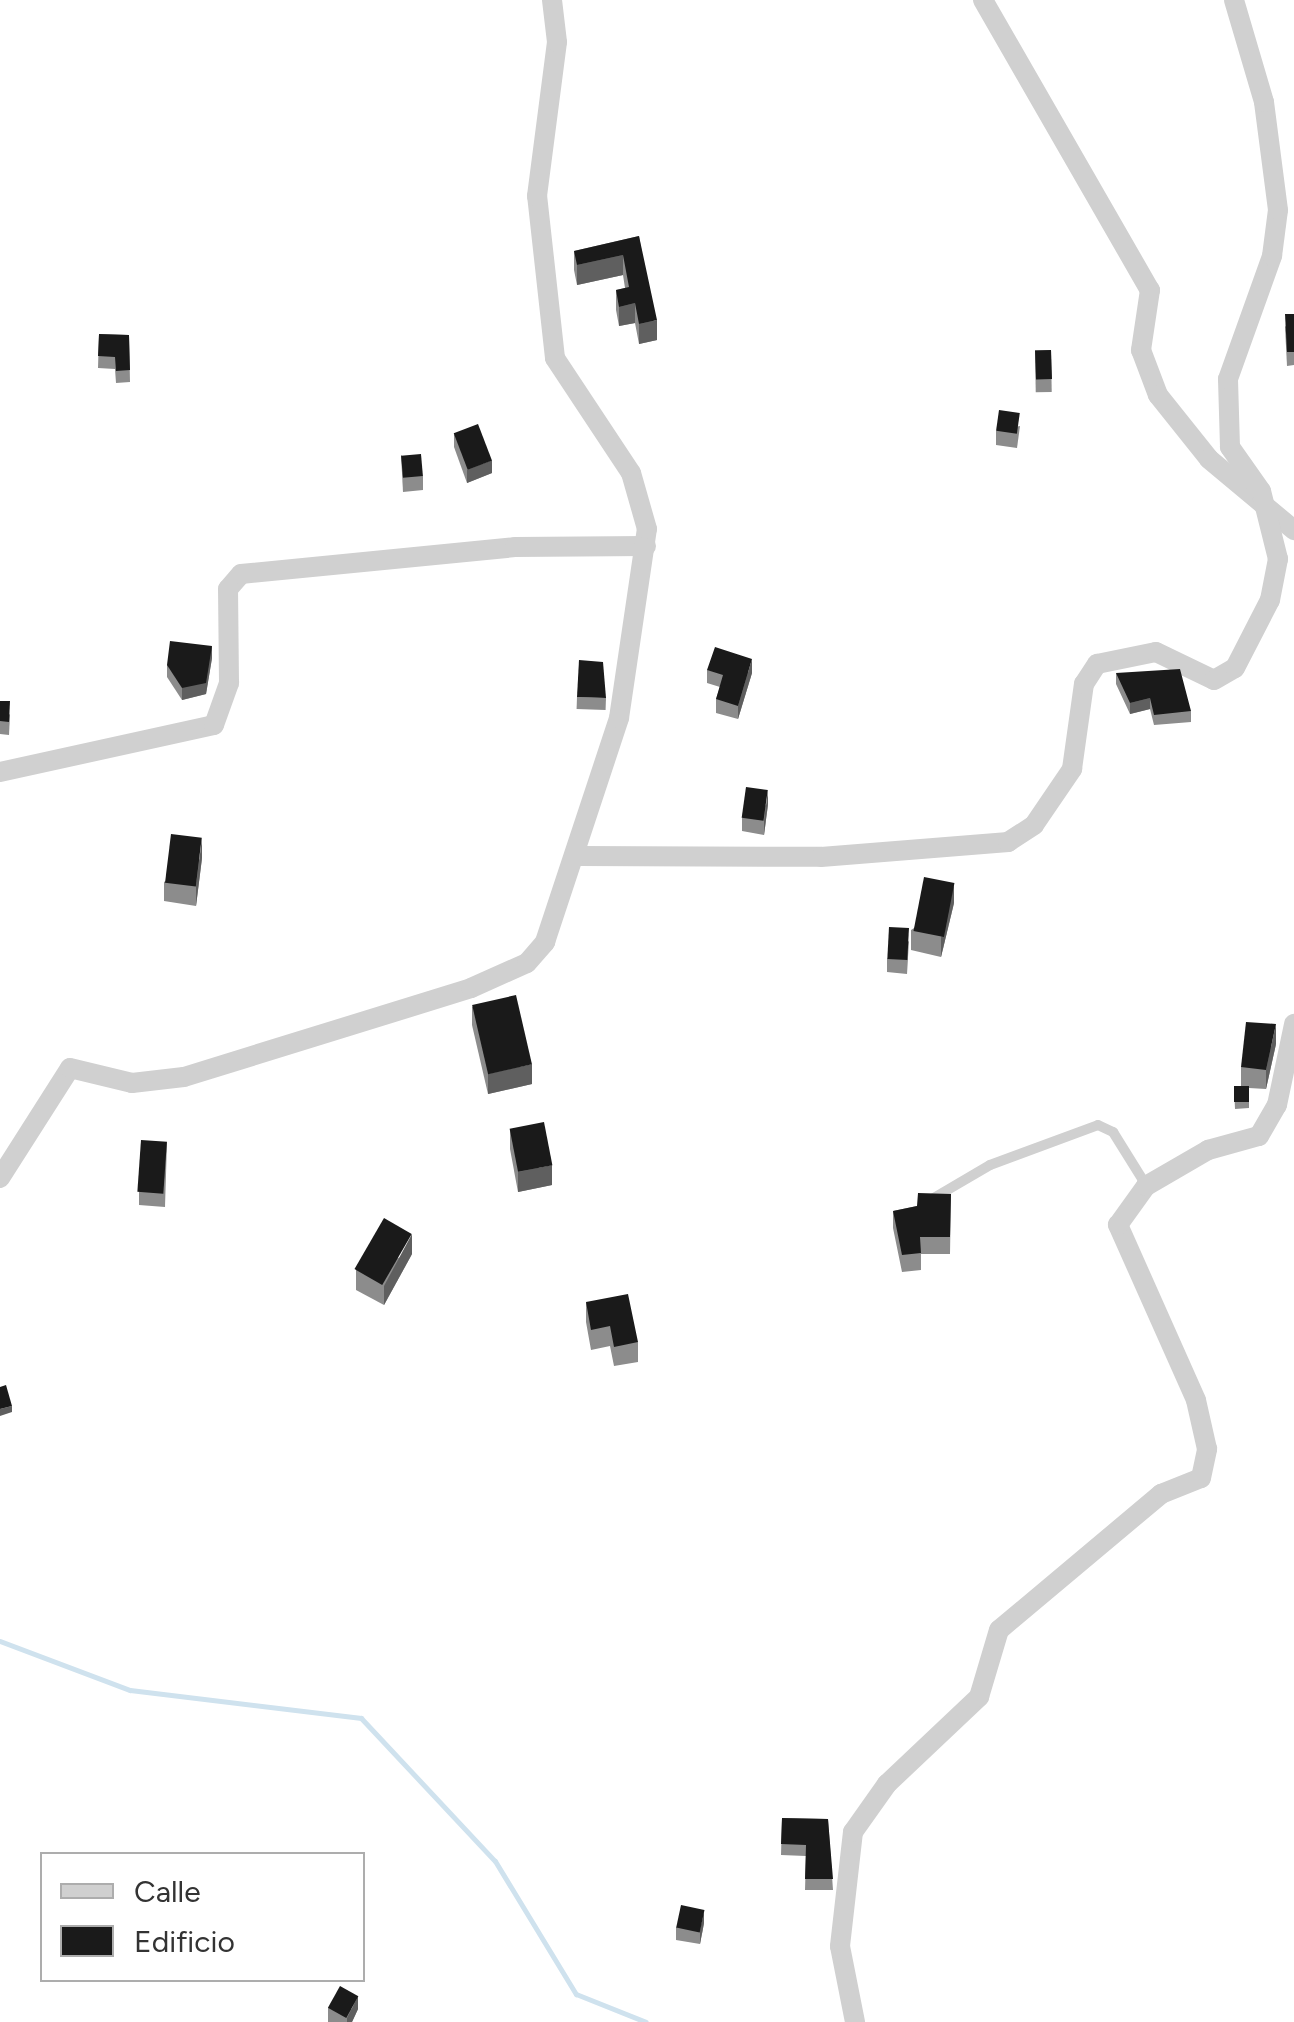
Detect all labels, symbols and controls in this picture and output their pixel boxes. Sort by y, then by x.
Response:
legend [40,1852,365,1982]
text: Calle [134,1873,201,1910]
text: Edificio [134,1923,235,1960]

